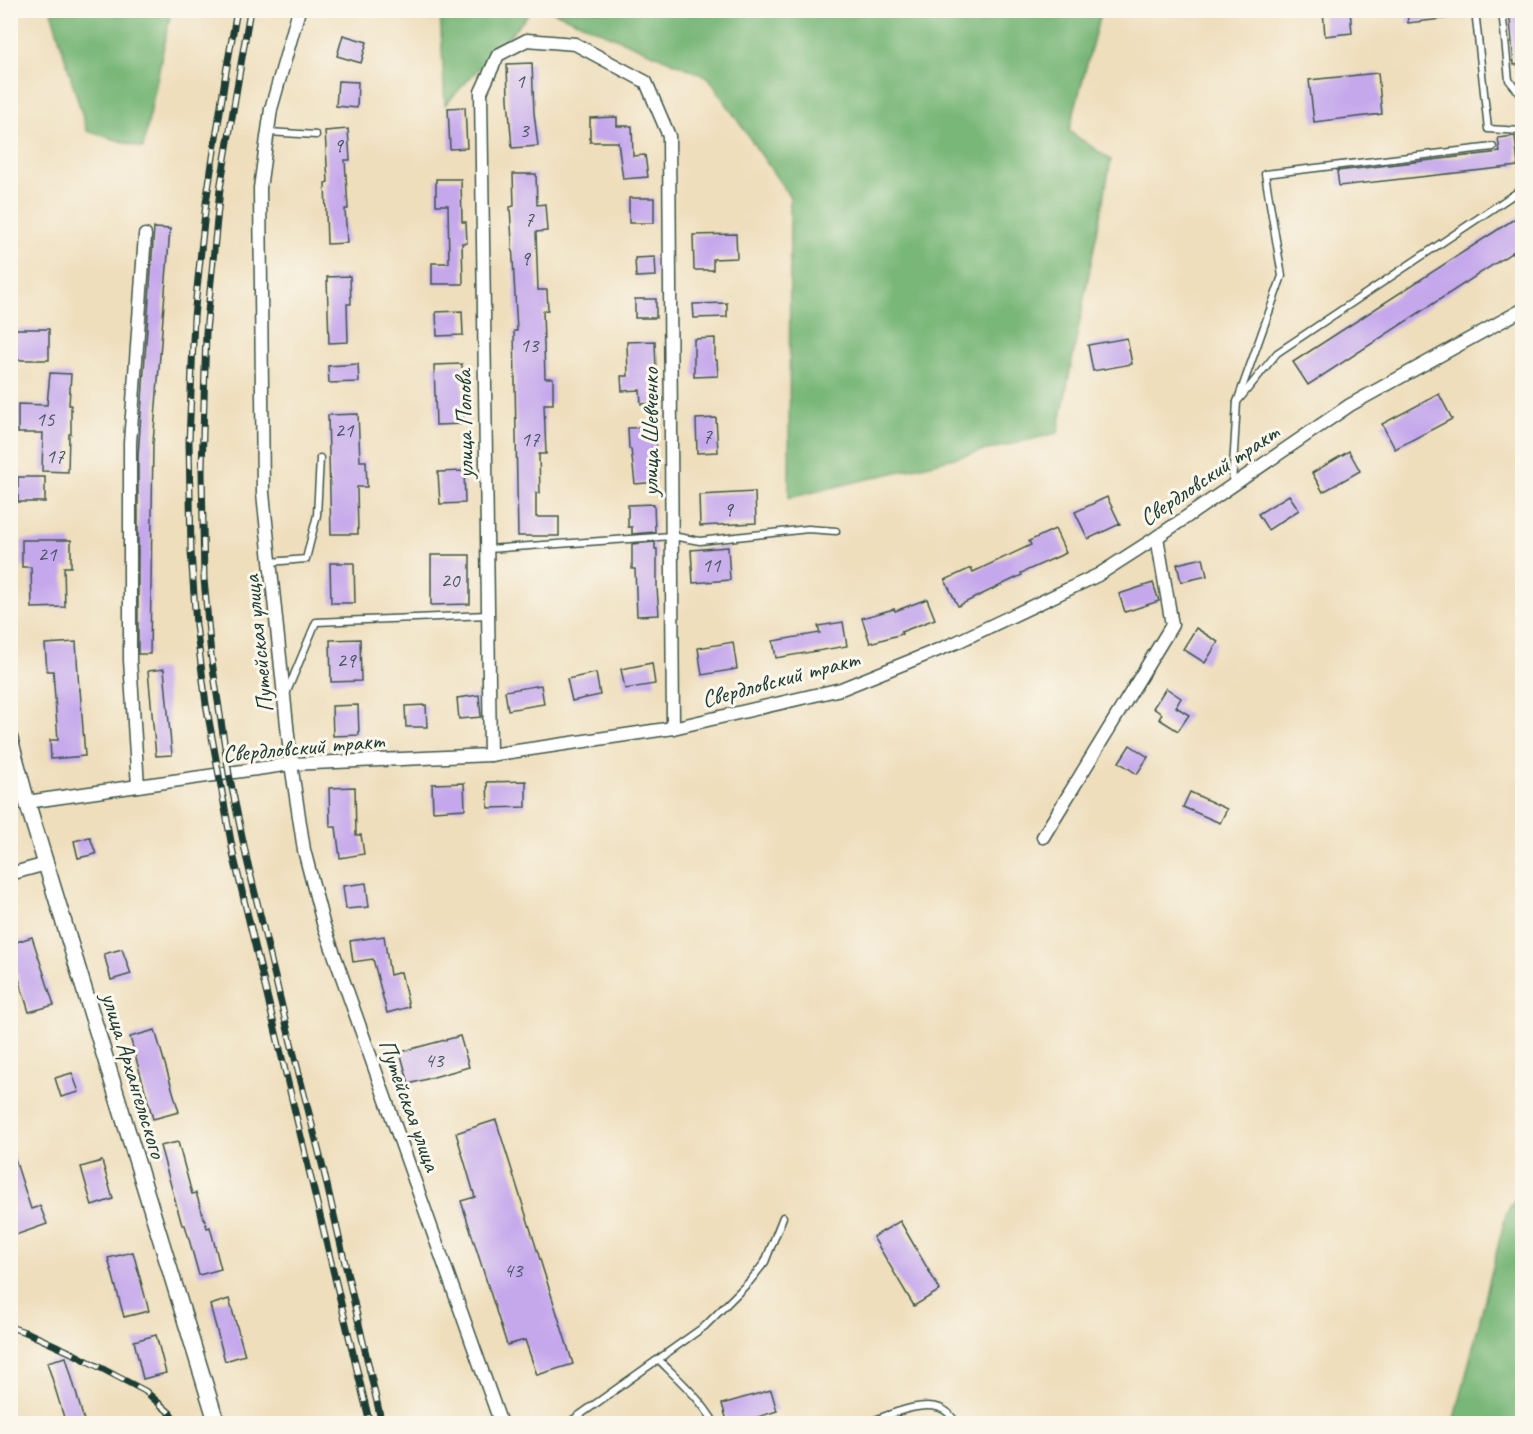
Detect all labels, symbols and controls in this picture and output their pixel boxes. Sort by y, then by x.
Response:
house number: 1 [515,68,526,94]
house number: 3 [519,117,530,143]
house number: 9 [333,132,344,158]
house number: 7 [524,206,535,232]
house number: 9 [520,245,531,271]
house number: 13 [520,332,540,358]
street label: улица Шевченко [635,366,665,498]
street label: улица Попова [448,367,480,481]
house number: 15 [36,406,56,432]
street label: Свердловский тракт [1134,416,1286,533]
house number: 21 [335,417,355,443]
house number: 7 [702,423,713,449]
house number: 17 [521,426,541,452]
house number: 17 [46,443,66,469]
house number: 9 [723,496,734,522]
house number: 21 [38,541,58,567]
house number: 11 [702,552,722,578]
house number: 20 [441,567,461,593]
street label: Путейская улица [236,572,280,714]
street label: Свердловский тракт [698,643,864,714]
house number: 29 [337,647,357,673]
street label: Свердловский тракт [221,725,386,769]
street label: улица Архангельского [94,987,174,1163]
street label: Путейская улица [372,1035,448,1176]
house number: 43 [425,1047,445,1073]
house number: 43 [504,1257,524,1283]

